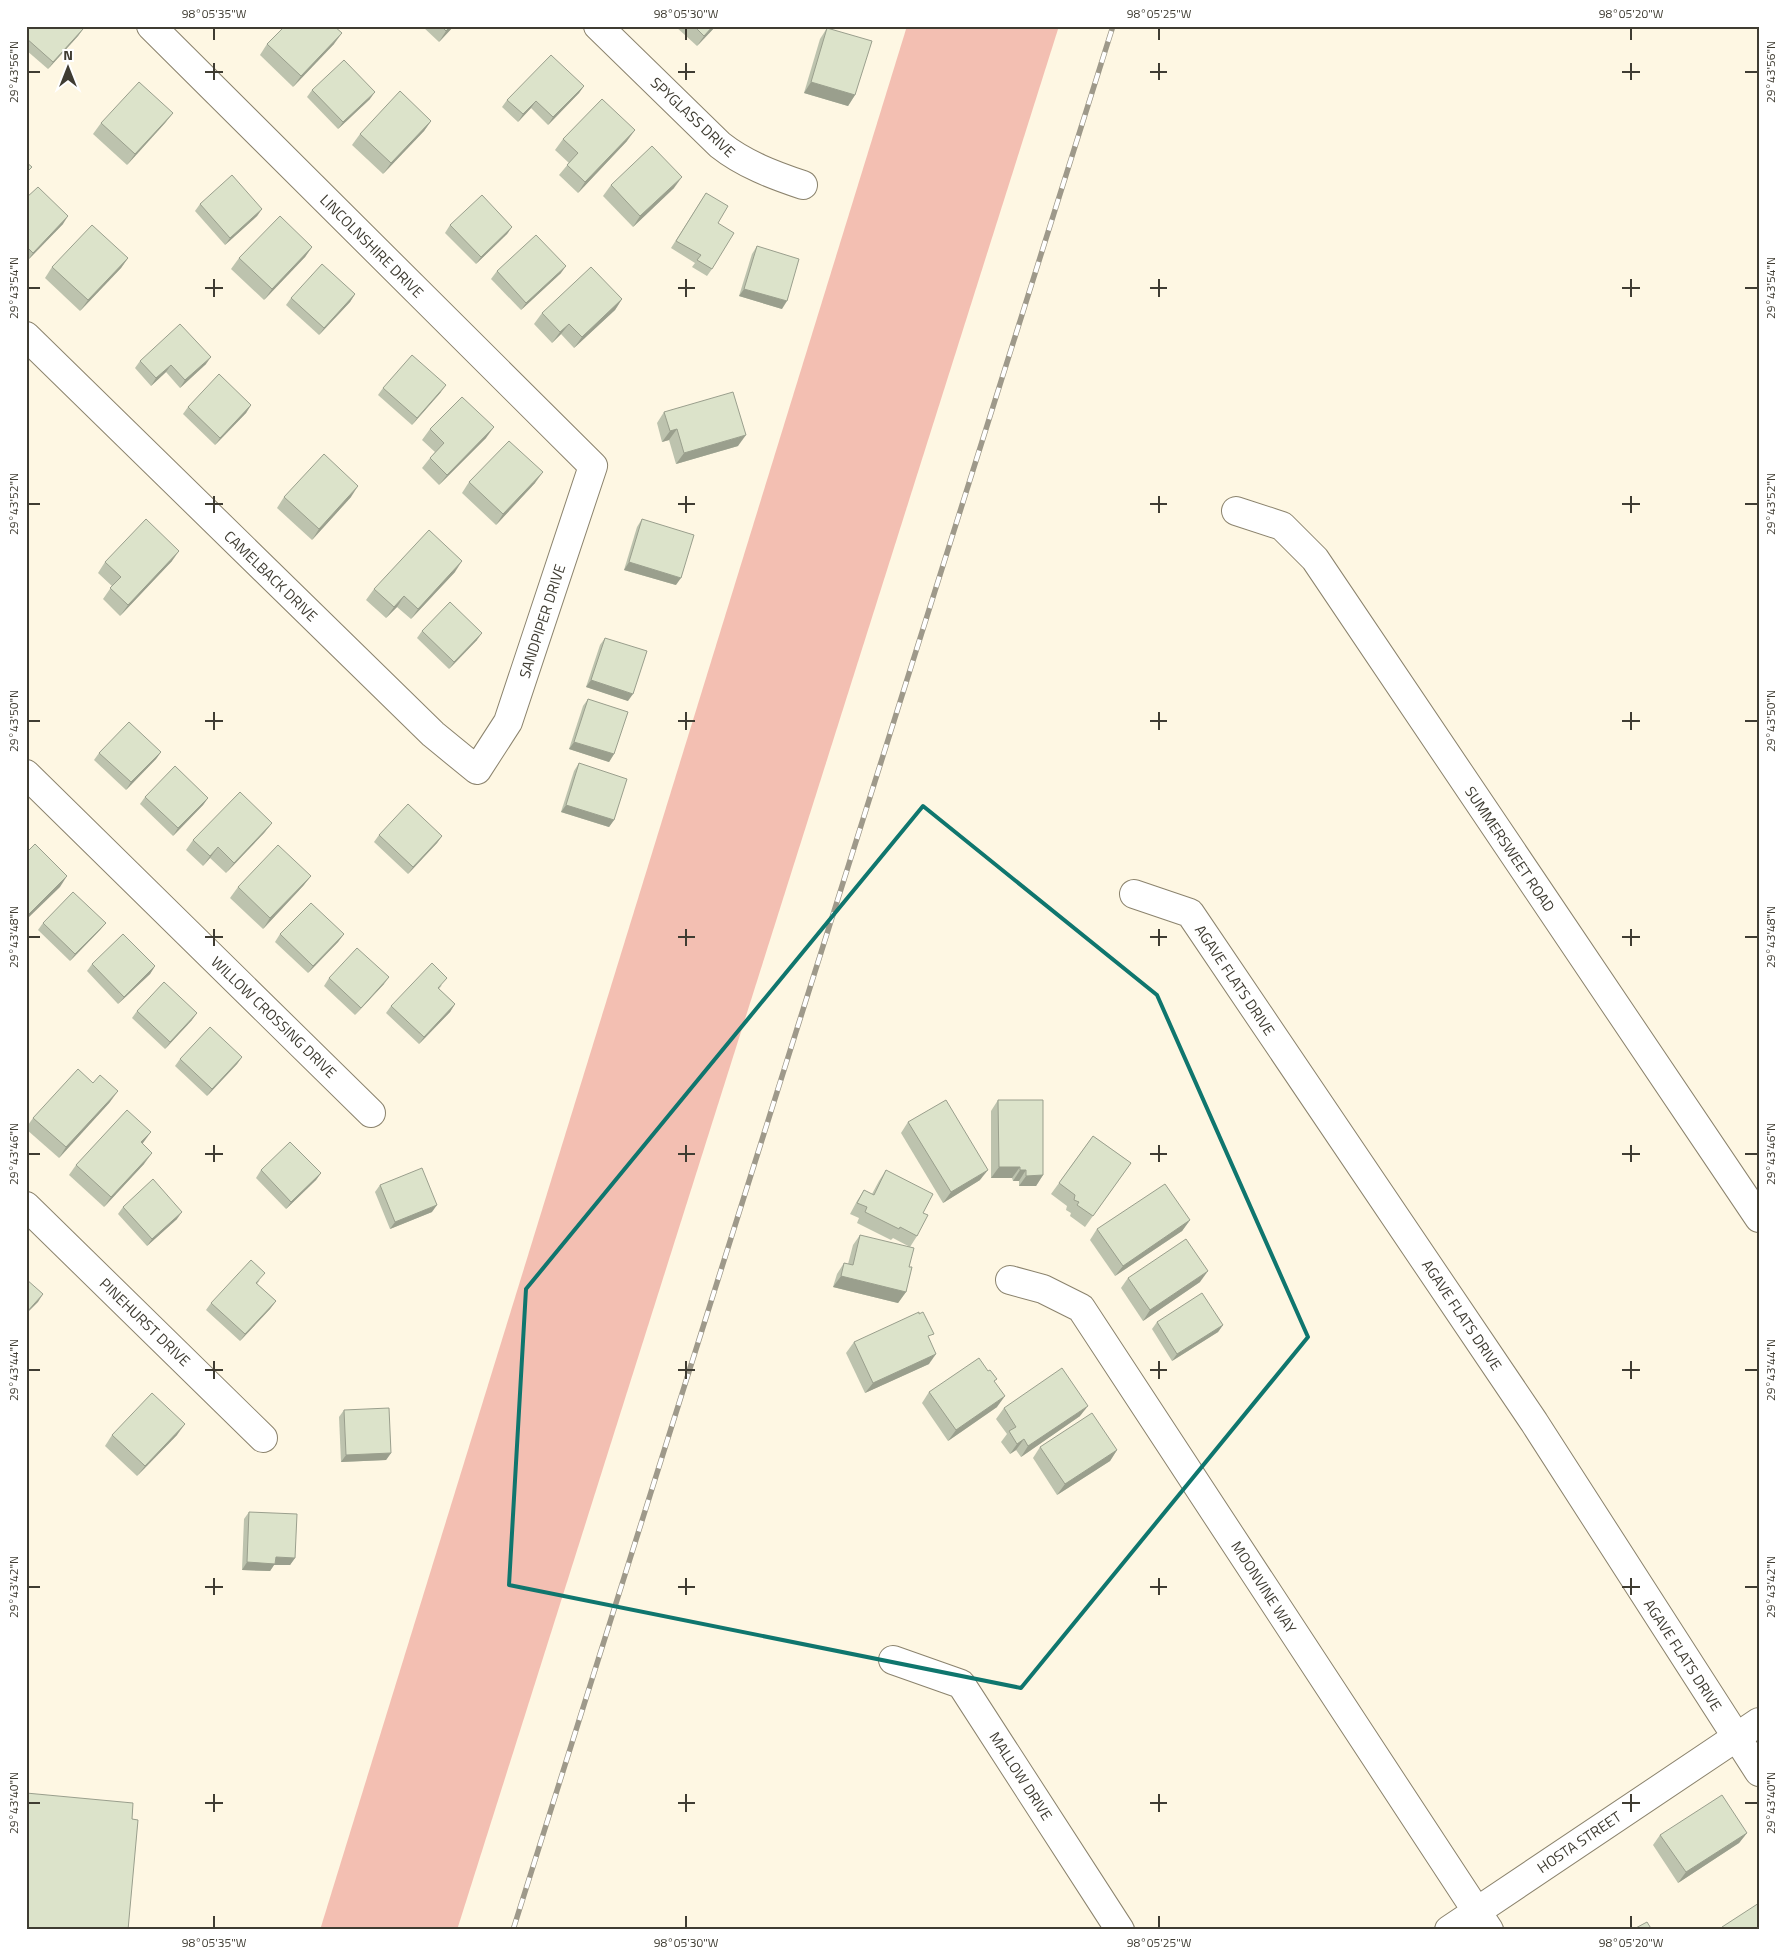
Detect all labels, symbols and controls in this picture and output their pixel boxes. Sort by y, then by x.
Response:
text: 98°05'35"W [182,4,247,23]
text: 98°05'30"W [654,4,719,23]
text: 98°05'25"W [1127,4,1192,23]
text: 98°05'20"W [1599,4,1664,23]
text: 29°43'56"N [4,41,23,103]
text: 29°43'56"N [1761,41,1780,103]
north arrow [42,42,92,92]
text: N [63,44,73,65]
street label: SPYGLASS DRIVE [645,71,741,163]
street label: LINCOLNSHIRE DRIVE [315,189,429,303]
text: 29°43'54"N [4,257,23,319]
text: 29°43'54"N [1761,257,1780,319]
text: 29°43'52"N [4,473,23,535]
text: 29°43'52"N [1761,473,1780,535]
street label: CAMELBACK DRIVE [219,525,323,627]
street label: SANDPIPER DRIVE [513,561,571,681]
text: 29°43'50"N [4,690,23,752]
text: 29°43'50"N [1761,690,1780,752]
street label: SUMMERSWEET ROAD [1459,782,1561,916]
text: 29°43'48"N [4,906,23,968]
text: 29°43'48"N [1761,906,1780,968]
street label: AGAVE FLATS DRIVE [1189,920,1281,1040]
street label: WILLOW CROSSING DRIVE [206,951,342,1083]
text: 29°43'46"N [4,1123,23,1185]
text: 29°43'46"N [1761,1123,1780,1185]
street label: AGAVE FLATS DRIVE [1416,1255,1508,1375]
street label: PINEHURST DRIVE [94,1272,196,1372]
text: 29°43'44"N [4,1339,23,1401]
text: 29°43'44"N [1761,1339,1780,1401]
street label: MOONVINE WAY [1226,1536,1302,1638]
text: 29°43'42"N [4,1556,23,1618]
text: 29°43'42"N [1761,1556,1780,1618]
street label: AGAVE FLATS DRIVE [1638,1595,1728,1715]
street label: MALLOW DRIVE [984,1727,1058,1825]
text: 29°43'40"N [4,1772,23,1834]
text: 29°43'40"N [1761,1772,1780,1834]
street label: HOSTA STREET [1532,1805,1626,1879]
text: 98°05'35"W [182,1933,247,1952]
text: 98°05'30"W [654,1933,719,1952]
text: 98°05'25"W [1127,1933,1192,1952]
text: 98°05'20"W [1599,1933,1664,1952]

